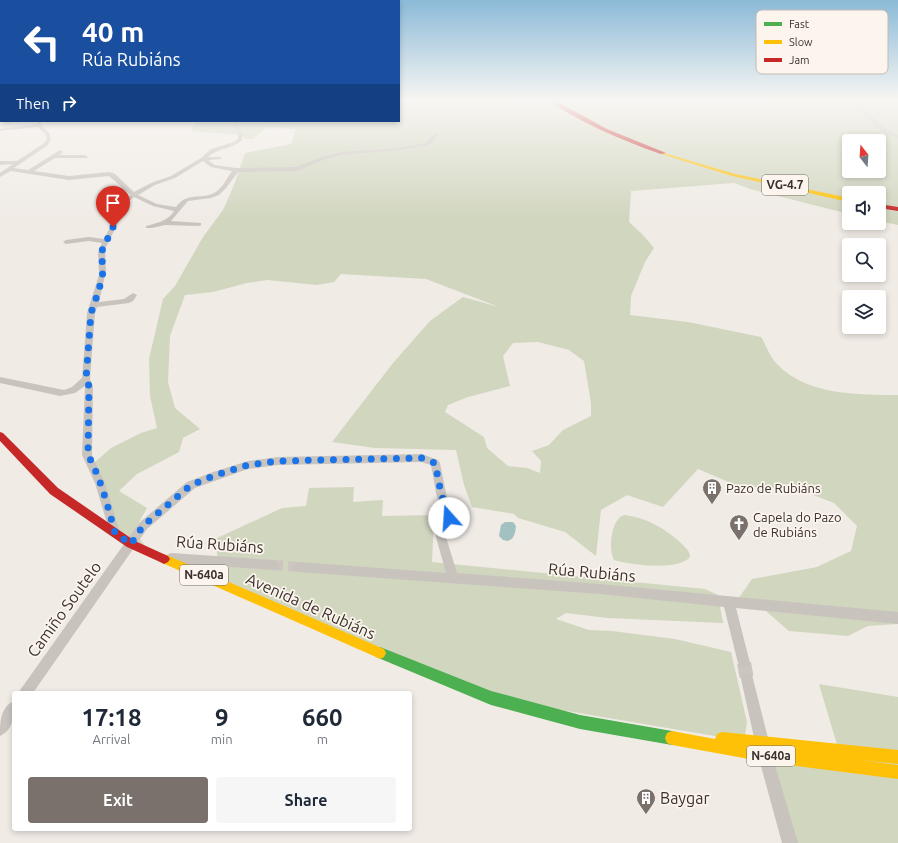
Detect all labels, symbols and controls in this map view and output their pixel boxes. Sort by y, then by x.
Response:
legend [756,10,888,74]
icon: left [16,16,68,68]
text: 40 m [82,16,144,47]
text: Fast [789,18,810,30]
text: Slow [789,36,813,48]
text: Rúa Rubiáns [82,49,181,69]
text: Jam [789,54,810,66]
icon: right [58,92,80,114]
text: Then [16,95,50,112]
north arrow [842,134,886,178]
map controls [842,134,886,334]
road number: VG-4.7 [762,175,808,195]
pin [96,186,130,227]
button: sound [842,186,886,230]
icon: arrive [102,192,124,214]
button: search [842,238,886,282]
button: layers [842,290,886,334]
building icon: Pazo de Rubiáns [701,477,723,505]
place label: Pazo de Rubiáns [726,481,821,495]
position arrow [428,497,470,539]
place label: Capela do Pazo de Rubiáns [753,510,842,539]
church icon: Capela do Pazo de Rubiáns [728,513,750,541]
street label: Rúa Rubiáns [176,532,264,556]
street label: Camiño Soutelo [23,558,105,660]
street label: Rúa Rubiáns [548,559,636,585]
road number: N-640a [180,565,228,585]
street label: Avenida de Rubiáns [244,569,378,643]
text: 17:18 [81,704,141,731]
text: 9 [215,704,228,731]
text: 660 [302,704,343,731]
text: Arrival [92,732,130,746]
text: min [211,732,233,746]
text: m [317,732,328,746]
road number: N-640a [747,746,795,766]
button: Exit [28,777,208,823]
button: Share [216,777,396,823]
building icon: Baygar [635,787,657,815]
place label: Baygar [660,789,710,807]

